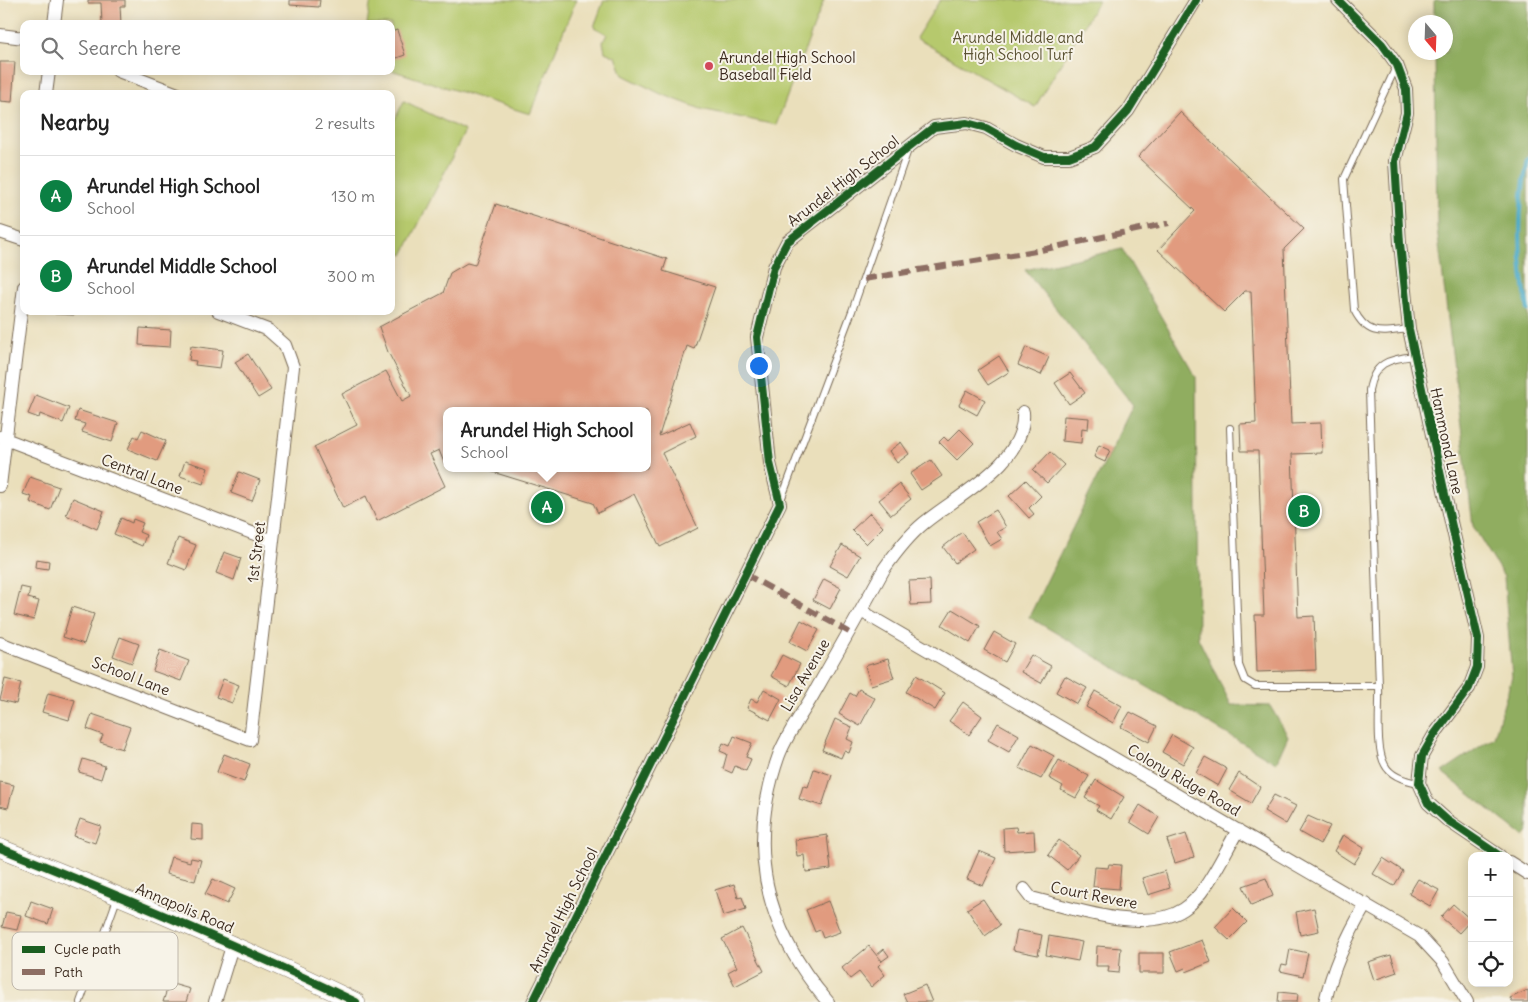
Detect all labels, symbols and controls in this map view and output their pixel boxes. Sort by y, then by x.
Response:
north arrow [1408,15,1453,60]
search box [20,20,395,75]
park label: Arundel Middle and High School Turf [952,28,1084,64]
icon: search [38,34,66,62]
text: Search here [78,36,181,60]
place label: Arundel High School Baseball Field [719,48,856,84]
marker: Arundel High School Baseball Field [703,60,715,72]
text: Nearby [40,109,110,136]
text: 2 results [315,113,375,133]
street label: Arundel High School [783,131,903,231]
text: Arundel High School [87,174,260,198]
text: A [51,186,61,206]
text: 130 m [331,186,375,206]
text: School [87,198,135,218]
text: Arundel Middle School [87,254,277,278]
text: B [51,266,61,286]
text: 300 m [327,266,375,286]
text: School [87,278,135,298]
your location [746,353,772,379]
street label: Hammond Lane [1426,386,1468,496]
popup [443,407,651,472]
text: Arundel High School [461,418,633,442]
text: School [461,442,508,462]
street label: Central Lane [98,450,186,498]
pin: A [531,488,563,526]
pin: B [1288,492,1320,530]
street label: 1st Street [243,520,269,584]
street label: Lisa Avenue [777,635,833,715]
street label: School Lane [89,652,173,700]
street label: Colony Ridge Road [1124,740,1244,820]
street label: Arundel High School [525,844,601,976]
map controls [1468,852,1513,987]
button: + [1468,852,1513,897]
street label: Court Revere [1049,877,1139,913]
street label: Annapolis Road [133,879,237,937]
button: − [1468,897,1513,942]
legend [12,932,178,990]
text: Cycle path [54,940,121,958]
button: locate [1468,942,1513,987]
text: Path [54,963,83,981]

